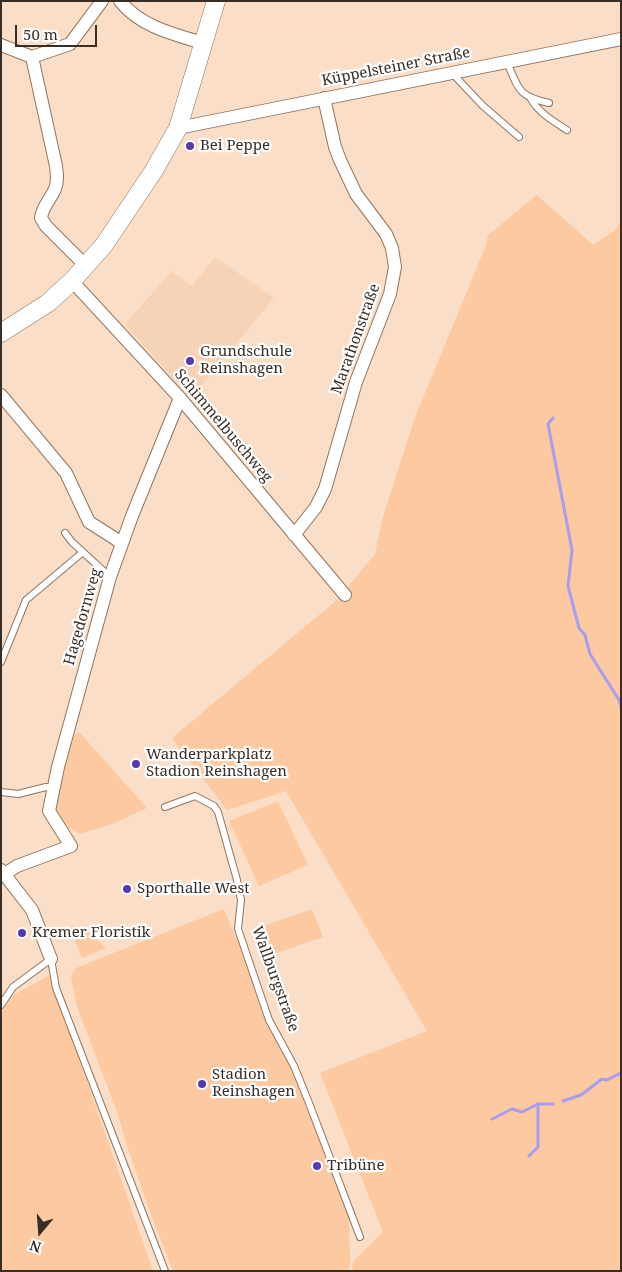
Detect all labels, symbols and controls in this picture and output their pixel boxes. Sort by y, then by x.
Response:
scale bar [18,15,100,47]
text: 50 m [23,24,58,44]
street label: Küppelsteiner Straße [320,44,472,90]
place label: Bei Peppe [200,137,270,155]
marker: Bei Peppe [184,140,196,152]
street label: Marathonstraße [328,281,384,397]
place label: Grundschule Reinshagen [200,343,292,378]
marker: Grundschule Reinshagen [184,355,196,367]
street label: Schimmelbuschweg [170,366,276,486]
street label: Hagedornweg [61,566,105,668]
place label: Wanderparkplatz Stadion Reinshagen [146,746,287,781]
marker: Wanderparkplatz Stadion Reinshagen [130,758,142,770]
place label: Sporthalle West [137,880,249,898]
marker: Sporthalle West [121,883,133,895]
place label: Kremer Floristik [32,924,150,942]
street label: Wallburgstraße [248,924,302,1034]
marker: Kremer Floristik [16,927,28,939]
place label: Stadion Reinshagen [212,1066,295,1101]
marker: Stadion Reinshagen [196,1078,208,1090]
place label: Tribüne [327,1157,384,1175]
marker: Tribüne [311,1160,323,1172]
north arrow [15,1207,65,1257]
text: N [27,1236,43,1257]

